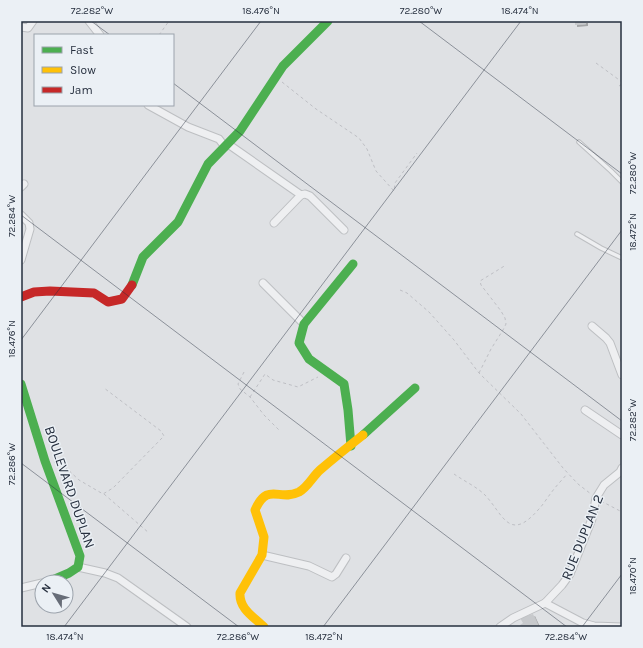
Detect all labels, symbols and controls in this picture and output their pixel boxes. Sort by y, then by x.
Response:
text: 72.282°W [71,5,113,17]
text: 18.476°N [242,5,280,17]
text: 72.280°W [400,5,442,17]
text: 18.474°N [501,5,539,17]
legend [34,34,174,106]
text: Fast [70,43,94,57]
text: Slow [70,63,96,77]
text: Jam [70,83,93,97]
text: 72.280°W [627,152,639,194]
text: 72.284°W [6,195,18,237]
text: 18.472°N [627,213,639,251]
text: 18.476°N [6,320,18,358]
text: 72.282°W [627,399,639,441]
street label: BOULEVARD DUPLAN [41,424,98,551]
text: 72.286°W [6,443,18,485]
street label: RUE DUPLAN 2 [558,492,607,582]
text: 18.470°N [627,557,639,595]
north arrow [34,574,74,614]
text: N [39,581,54,595]
text: 18.474°N [46,631,84,643]
text: 72.286°W [217,631,259,643]
text: 18.472°N [305,631,343,643]
text: 72.284°W [545,631,587,643]

